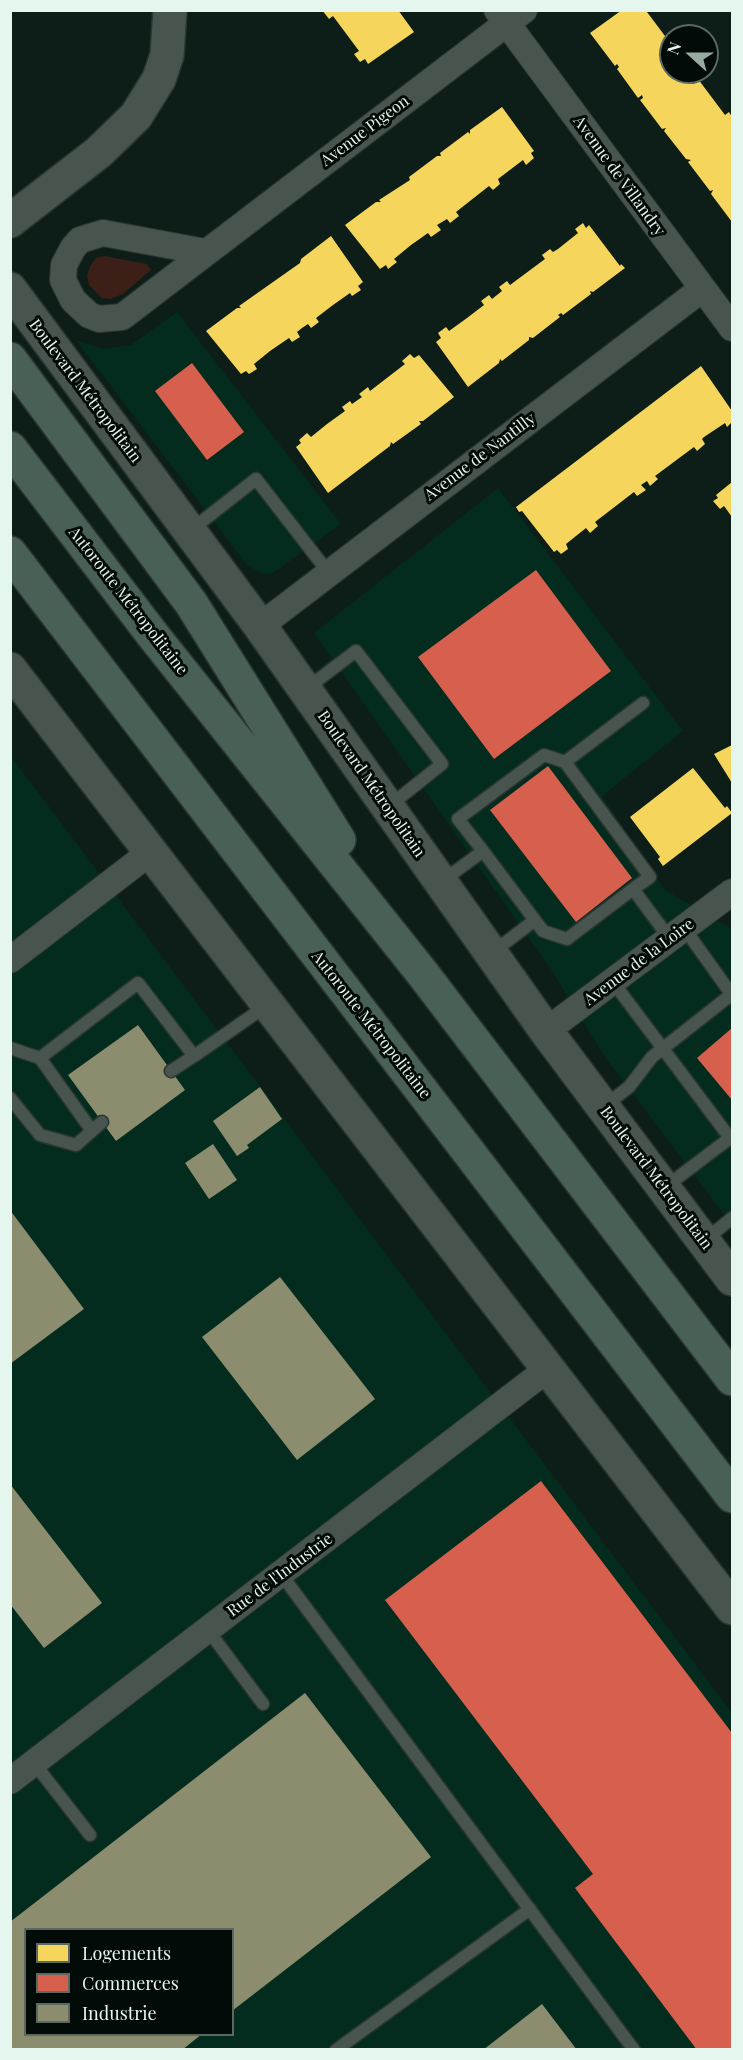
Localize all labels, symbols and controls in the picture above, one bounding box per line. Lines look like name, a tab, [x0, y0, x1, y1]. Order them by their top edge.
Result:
north arrow	[659, 24, 719, 84]
text: N	[662, 39, 685, 57]
street label: Avenue Pigeon	[317, 92, 413, 170]
street label: Avenue de Villandry	[569, 112, 669, 240]
street label: Boulevard Métropolitain	[25, 316, 145, 466]
street label: Avenue de Nantilly	[421, 409, 539, 505]
street label: Autoroute Métropolitaine	[64, 523, 192, 679]
street label: Boulevard Métropolitain	[313, 707, 429, 861]
street label: Avenue de la Loire	[580, 914, 698, 1010]
street label: Autoroute Métropolitaine	[307, 947, 435, 1103]
street label: Boulevard Métropolitain	[596, 1103, 716, 1253]
street label: Rue de l'Industrie	[224, 1529, 336, 1621]
legend	[24, 1928, 234, 2036]
text: Logements	[82, 1941, 171, 1965]
text: Commerces	[82, 1971, 179, 1995]
text: Industrie	[82, 2001, 157, 2025]

